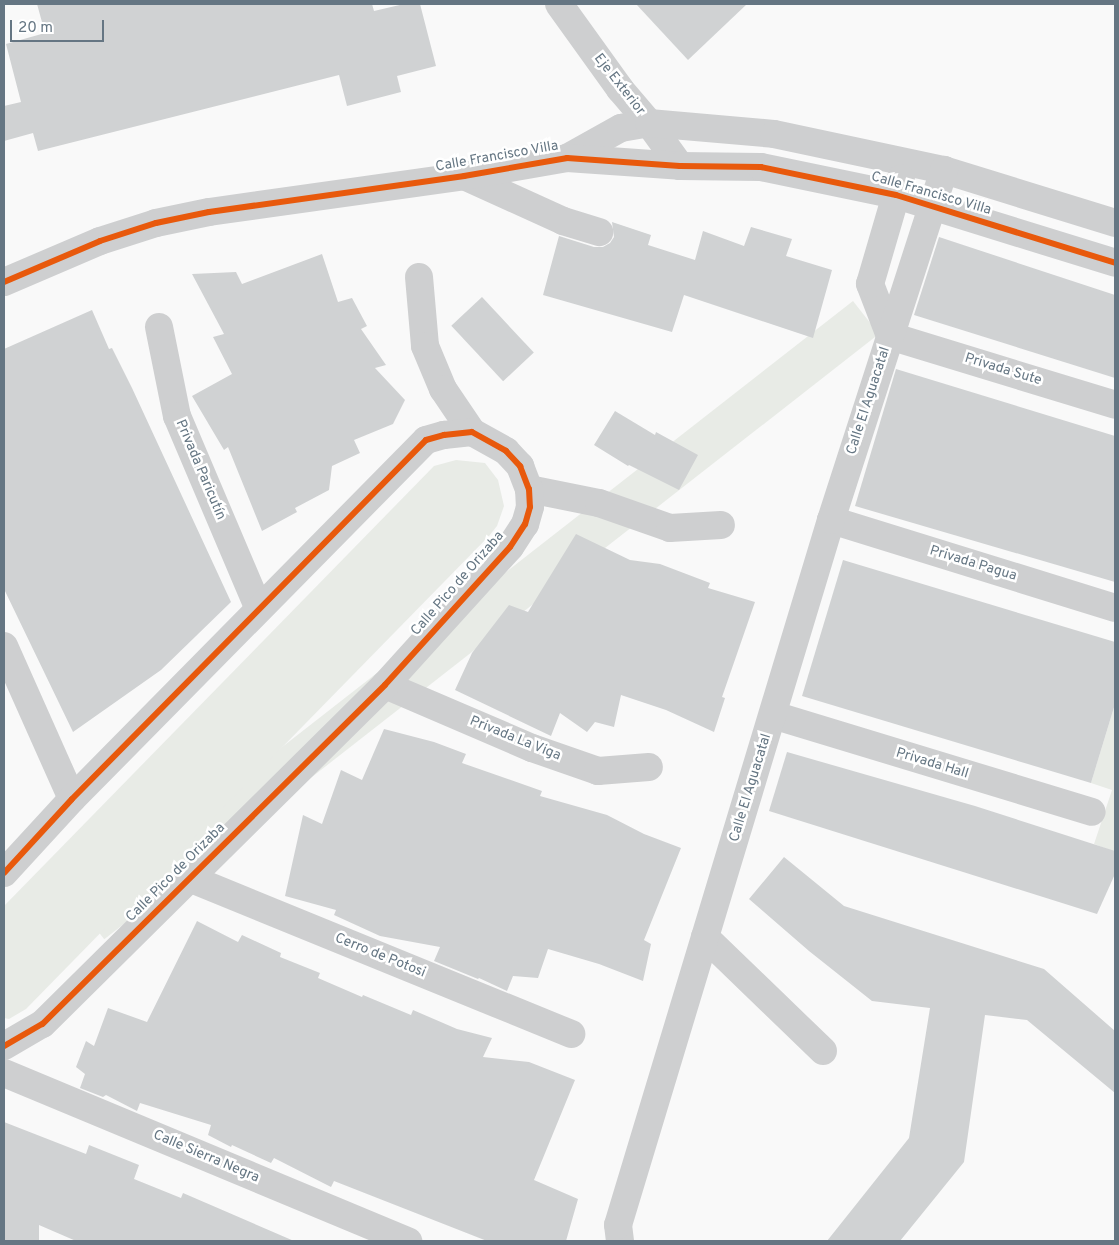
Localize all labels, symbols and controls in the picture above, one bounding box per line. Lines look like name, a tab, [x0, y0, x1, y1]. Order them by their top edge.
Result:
scale bar	[12, 10, 106, 42]
text: 20 m	[18, 19, 53, 38]
street label: Eje Exterior	[590, 51, 648, 119]
street label: Calle Francisco Villa	[434, 138, 560, 176]
street label: Calle Francisco Villa	[869, 169, 993, 219]
street label: Calle El Aguacatal	[844, 345, 894, 457]
street label: Privada Sute	[962, 350, 1044, 390]
street label: Privada Paricutín	[171, 417, 229, 523]
street label: Calle Pico de Orizaba	[408, 528, 508, 640]
street label: Privada Pagua	[927, 543, 1019, 585]
street label: Privada La Viga	[467, 713, 563, 765]
street label: Calle El Aguacatal	[726, 732, 776, 844]
street label: Privada Hall	[894, 745, 970, 783]
street label: Calle Pico de Orizaba	[123, 820, 229, 926]
street label: Cerro de Potosi	[332, 930, 428, 982]
street label: Calle Sierra Negra	[150, 1127, 262, 1187]

